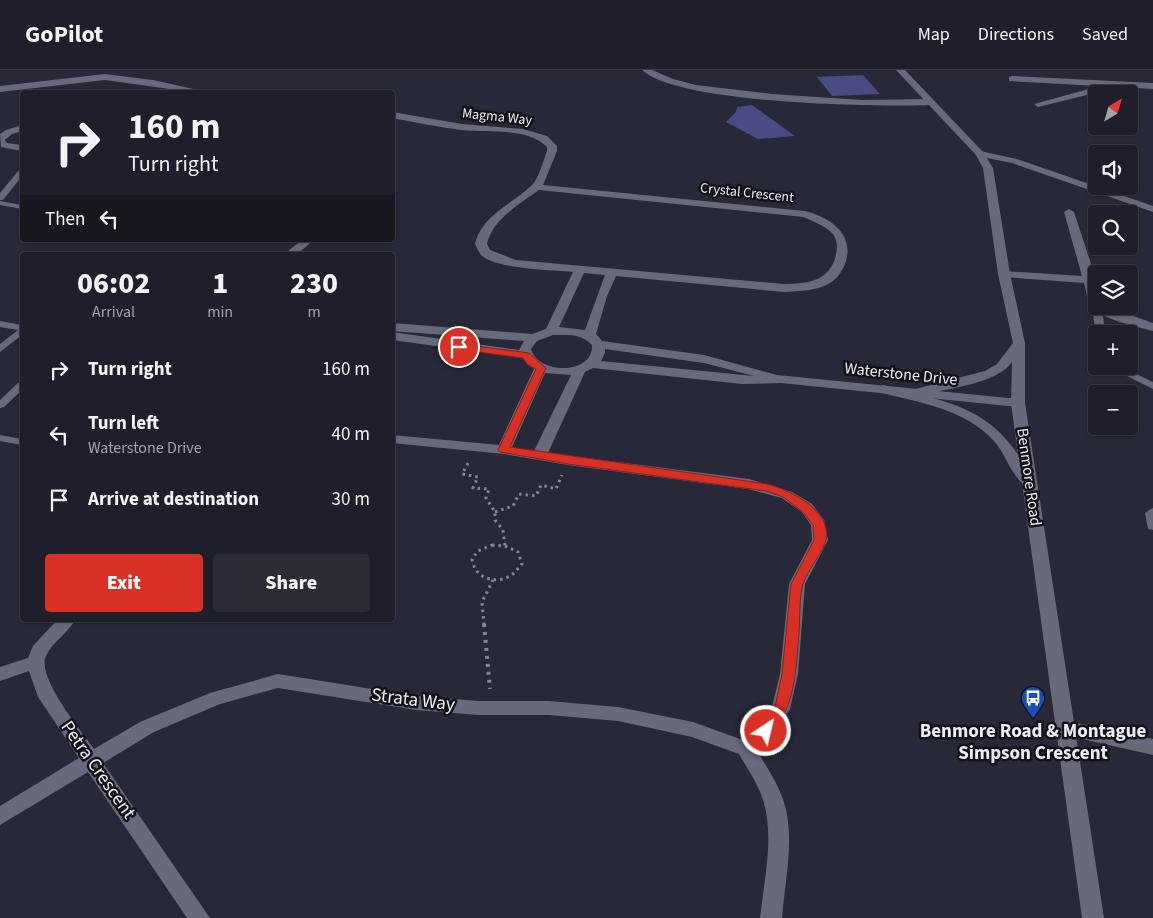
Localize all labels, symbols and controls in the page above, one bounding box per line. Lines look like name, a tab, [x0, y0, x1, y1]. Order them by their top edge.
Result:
text: GoPilot	[25, 17, 103, 52]
text: Map	[918, 22, 950, 47]
text: Directions	[978, 22, 1054, 47]
text: Saved	[1082, 22, 1128, 47]
north arrow	[1088, 85, 1138, 135]
map controls	[1088, 85, 1138, 435]
text: 160 m	[128, 102, 220, 152]
street label: Magma Way	[461, 103, 533, 131]
icon: right	[45, 110, 110, 175]
button: sound	[1088, 145, 1138, 195]
text: Turn right	[128, 148, 218, 180]
street label: Crystal Crescent	[699, 178, 795, 208]
icon: left	[95, 205, 123, 233]
button: search	[1088, 205, 1138, 255]
text: Then	[45, 206, 85, 233]
text: 06:02	[77, 262, 150, 305]
text: 1	[212, 262, 228, 305]
text: 230	[290, 262, 338, 305]
button: layers	[1088, 265, 1138, 315]
text: Arrival	[92, 301, 135, 323]
text: min	[207, 301, 233, 323]
text: m	[307, 301, 321, 323]
button: +	[1088, 325, 1138, 375]
pin	[438, 326, 480, 368]
icon: arrive	[445, 333, 473, 361]
icon: right	[45, 356, 73, 384]
text: Turn right	[88, 356, 172, 383]
text: 160 m	[322, 356, 370, 383]
street label: Waterstone Drive	[843, 357, 959, 391]
button: −	[1088, 385, 1138, 435]
text: Turn left	[88, 410, 159, 437]
icon: left	[45, 421, 73, 449]
text: 40 m	[332, 421, 370, 448]
street label: Benmore Road	[1011, 426, 1047, 528]
text: Waterstone Drive	[88, 437, 202, 459]
icon: arrive	[45, 486, 73, 514]
text: Arrive at destination	[88, 486, 259, 513]
text: 30 m	[332, 486, 370, 513]
button: Exit	[45, 554, 203, 612]
button: Share	[213, 554, 370, 612]
street label: Strata Way	[370, 681, 456, 719]
bus stop icon: Benmore Road & Montague Simpson Crescent	[1020, 685, 1046, 719]
position arrow	[739, 704, 791, 756]
street label: Petra Crescent	[54, 715, 142, 825]
place label: Benmore Road & Montague Simpson Crescent	[920, 718, 1146, 767]

